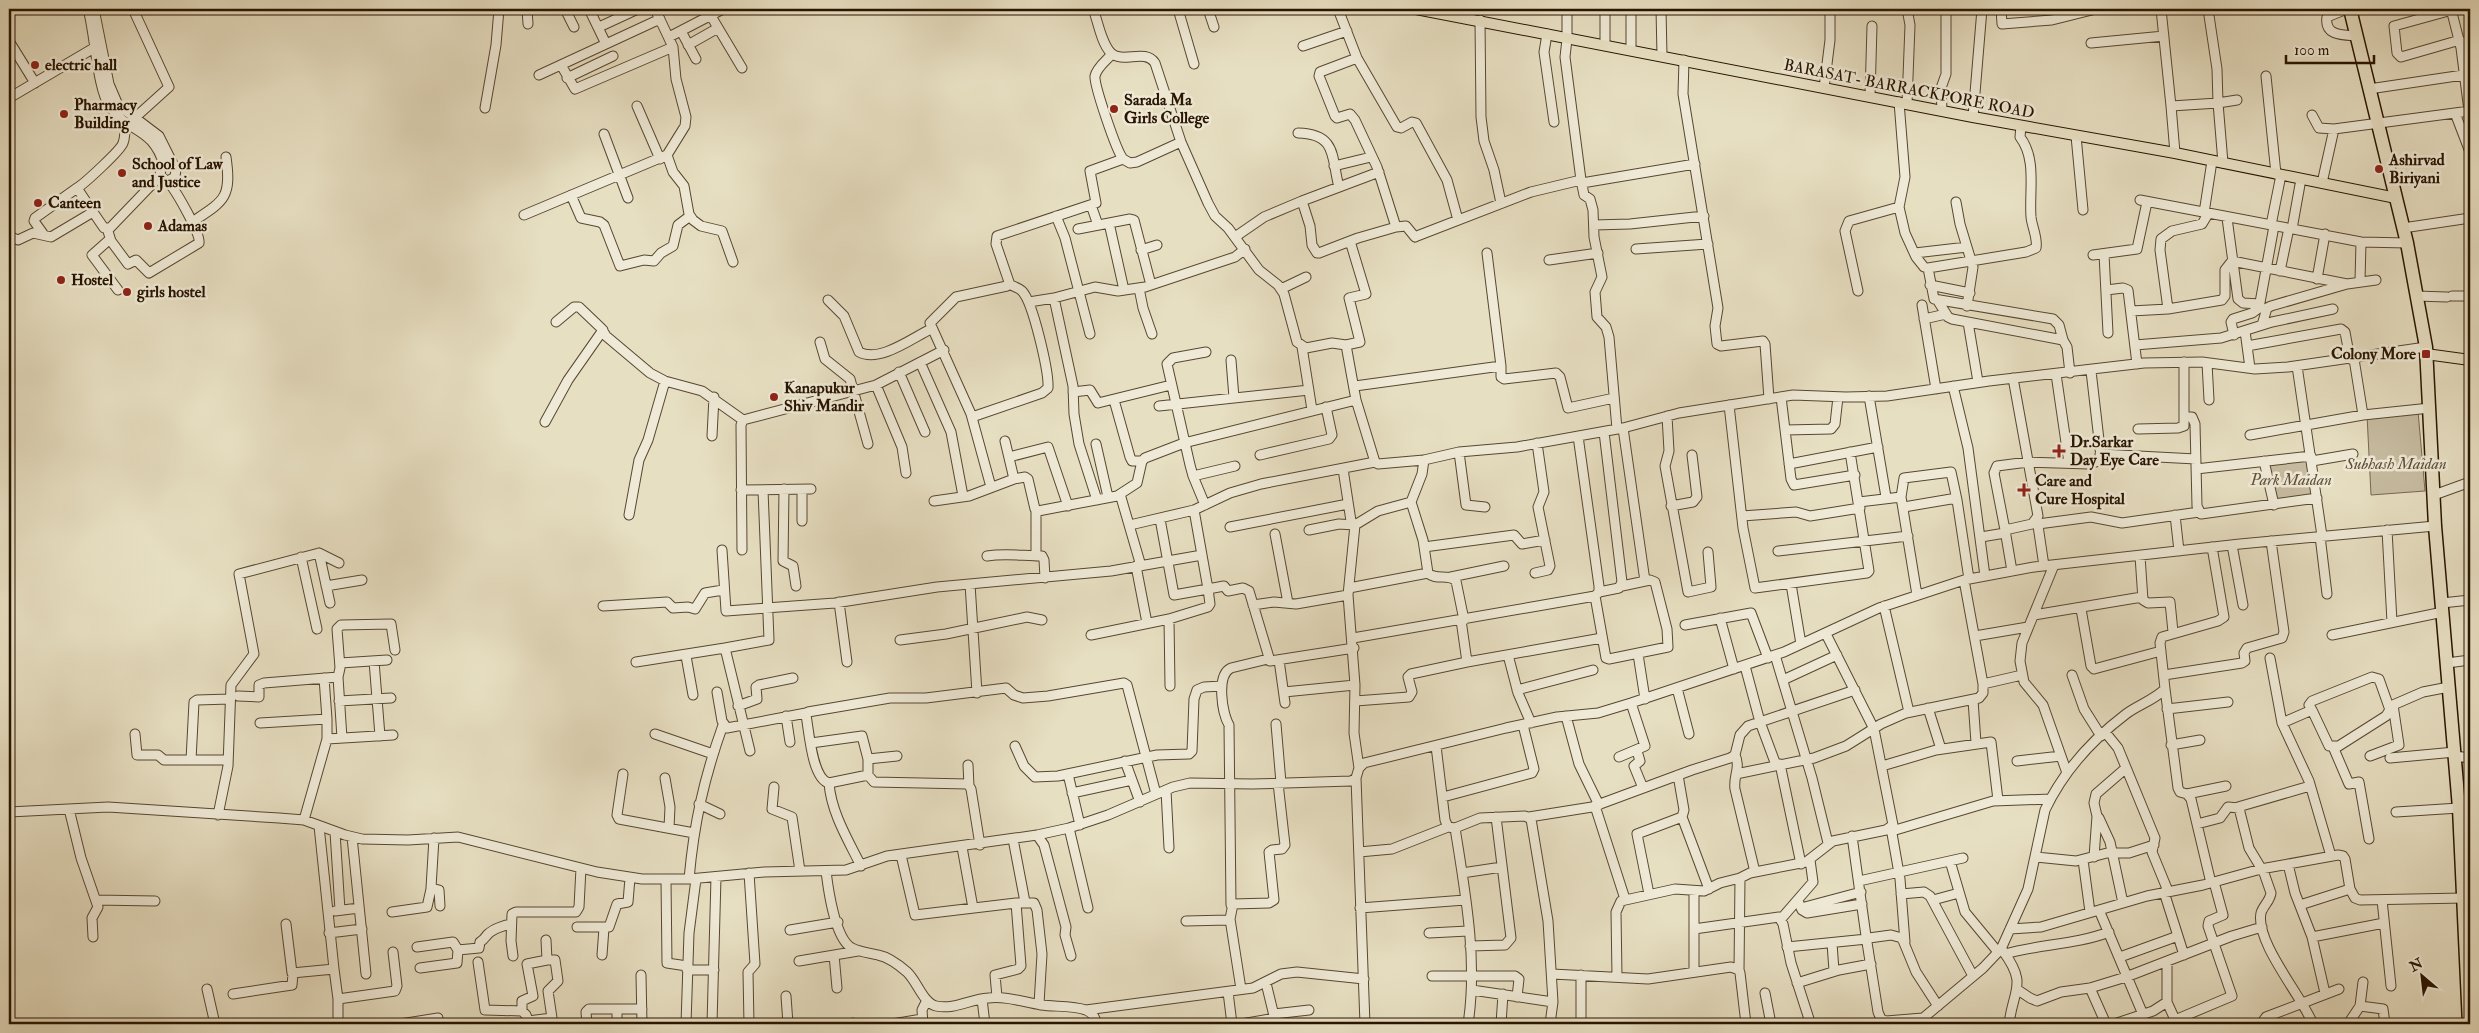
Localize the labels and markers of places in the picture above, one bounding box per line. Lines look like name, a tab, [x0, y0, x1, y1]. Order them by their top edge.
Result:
place label: electric hall	[45, 55, 118, 75]
marker: electric hall	[29, 59, 41, 71]
place label: Sarada Ma Girls College	[1124, 90, 1210, 129]
place label: Pharmacy Building	[74, 95, 138, 134]
marker: Sarada Ma Girls College	[1108, 103, 1120, 115]
marker: Pharmacy Building	[58, 108, 70, 120]
place label: Ashirvad Biriyani	[2388, 150, 2445, 189]
place label: School of Law and Justice	[132, 154, 224, 193]
marker: Ashirvad Biriyani	[2373, 163, 2385, 175]
marker: School of Law and Justice	[116, 167, 128, 179]
place label: Canteen	[48, 193, 102, 213]
marker: Canteen	[32, 197, 44, 209]
place label: Adamas	[157, 216, 208, 236]
marker: Adamas	[142, 220, 154, 232]
place label: Hostel	[71, 270, 114, 290]
marker: Hostel	[55, 274, 67, 286]
place label: girls hostel	[136, 282, 206, 303]
marker: girls hostel	[121, 286, 133, 298]
place label: Colony More	[2331, 344, 2416, 365]
marker: Colony More	[2420, 348, 2432, 360]
place label: Kanapukur Shiv Mandir	[784, 378, 865, 416]
marker: Kanapukur Shiv Mandir	[768, 391, 780, 403]
place label: Dr.Sarkar Day Eye Care	[2070, 432, 2159, 471]
marker: Dr.Sarkar Day Eye Care	[2052, 444, 2066, 458]
place label: Care and Cure Hospital	[2035, 471, 2126, 510]
marker: Care and Cure Hospital	[2017, 483, 2031, 497]

